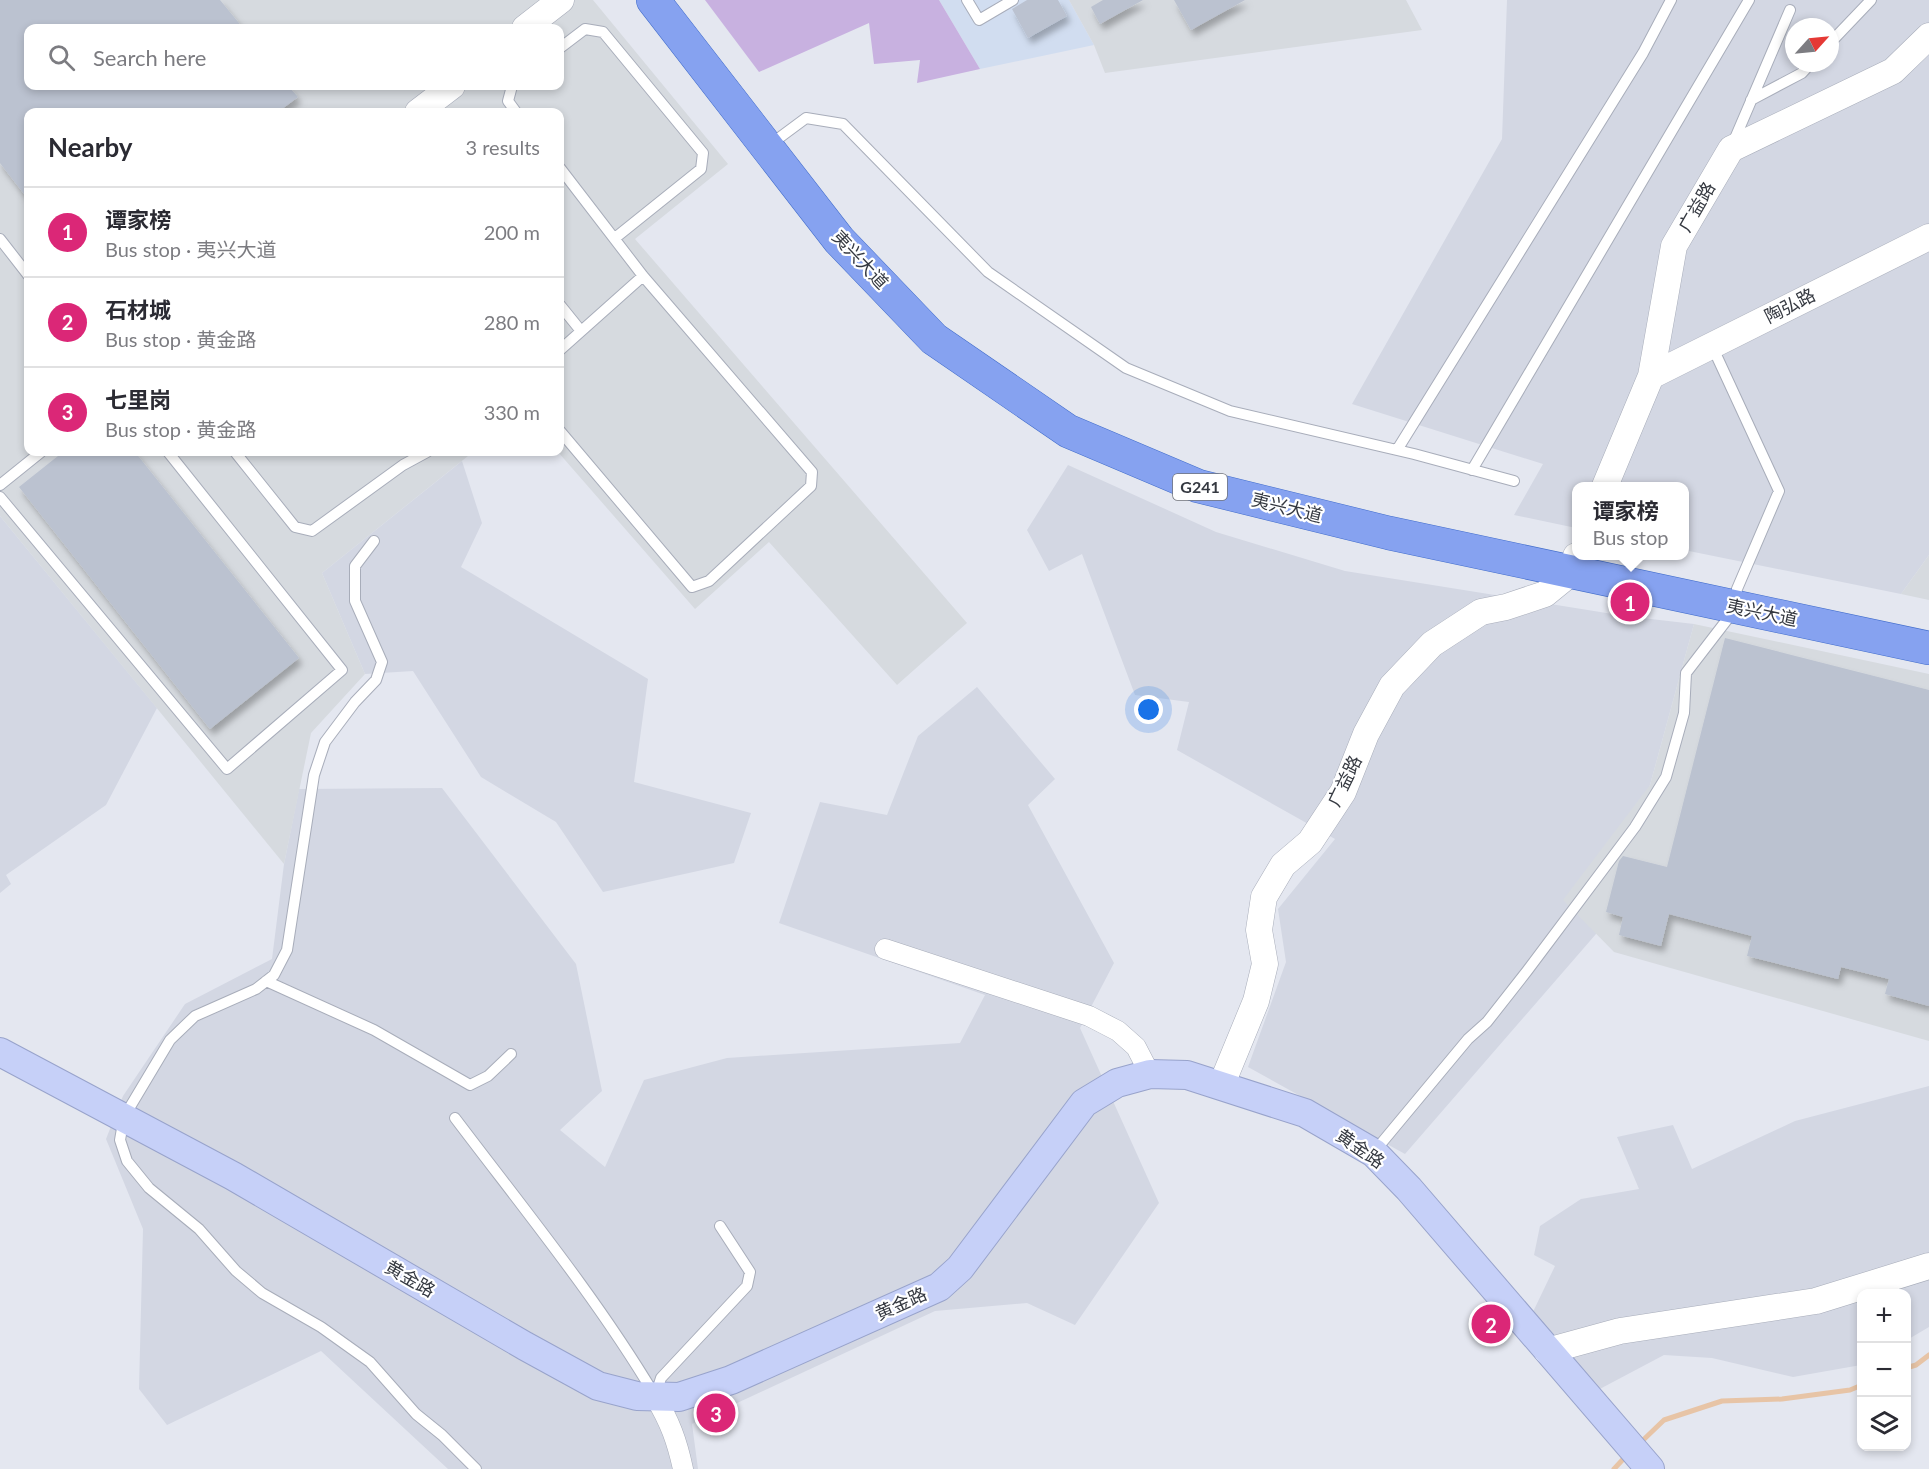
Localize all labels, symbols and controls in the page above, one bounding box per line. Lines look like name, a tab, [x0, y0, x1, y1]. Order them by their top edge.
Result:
north arrow	[1785, 18, 1839, 72]
search box	[24, 24, 564, 90]
icon: search	[45, 41, 78, 74]
text: Search here	[93, 44, 206, 71]
text: Nearby	[48, 131, 133, 163]
text: 3 results	[465, 135, 540, 159]
street label: 广益路	[1673, 178, 1719, 235]
text: 谭家榜	[105, 206, 171, 233]
text: 1	[62, 220, 73, 244]
text: 200 m	[484, 220, 540, 244]
street label: 夷兴大道	[828, 225, 893, 293]
text: Bus stop · 夷兴大道	[105, 237, 276, 261]
street label: 陶弘路	[1760, 283, 1819, 327]
text: 石材城	[105, 296, 171, 323]
text: 2	[62, 310, 73, 334]
text: 280 m	[484, 310, 540, 334]
text: Bus stop · 黄金路	[105, 327, 256, 351]
text: 七里岗	[105, 386, 171, 413]
text: 3	[62, 400, 73, 424]
text: 330 m	[484, 400, 540, 424]
text: Bus stop · 黄金路	[105, 417, 256, 441]
road number: G241	[1173, 474, 1227, 500]
popup	[1572, 482, 1689, 560]
street label: 夷兴大道	[1250, 488, 1325, 526]
text: 谭家榜	[1593, 497, 1659, 524]
text: Bus stop	[1593, 525, 1668, 549]
pin: 1	[1610, 580, 1650, 624]
street label: 夷兴大道	[1725, 594, 1800, 630]
your location	[1134, 695, 1163, 724]
street label: 广益路	[1322, 751, 1366, 810]
street label: 黄金路	[1332, 1124, 1389, 1173]
street label: 黄金路	[382, 1255, 439, 1301]
street label: 黄金路	[871, 1282, 930, 1324]
map controls	[1857, 1289, 1911, 1451]
button: +	[1857, 1289, 1911, 1343]
pin: 2	[1472, 1302, 1510, 1346]
button: −	[1857, 1343, 1911, 1397]
pin: 3	[696, 1390, 736, 1436]
button: layers	[1857, 1397, 1911, 1451]

